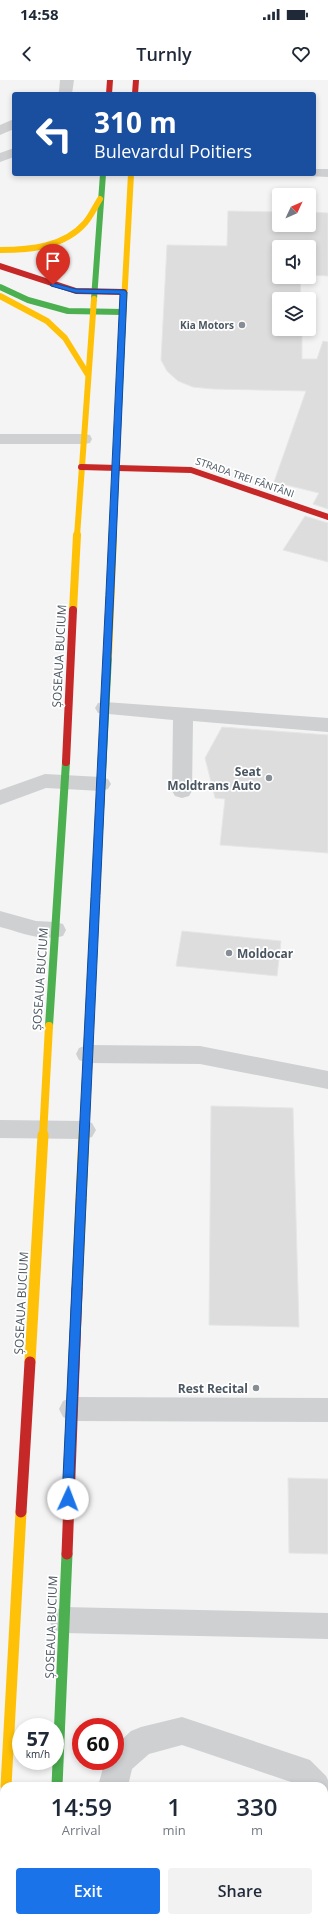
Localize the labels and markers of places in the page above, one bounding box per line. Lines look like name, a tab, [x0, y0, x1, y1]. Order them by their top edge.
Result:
pin	[36, 244, 70, 285]
place label: Kia Motors	[180, 318, 234, 332]
marker: Kia Motors	[237, 320, 247, 330]
place label: Seat Moldtrans Auto	[167, 763, 261, 794]
marker: Seat Moldtrans Auto	[264, 773, 274, 783]
place label: Moldocar	[237, 945, 294, 962]
marker: Moldocar	[224, 948, 234, 958]
place label: Rest Recital	[178, 1380, 248, 1397]
marker: Rest Recital	[251, 1383, 261, 1393]

